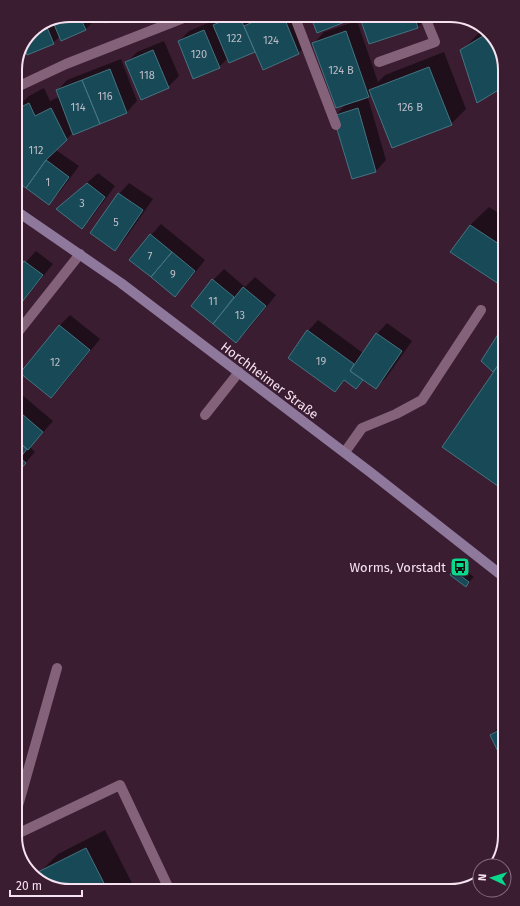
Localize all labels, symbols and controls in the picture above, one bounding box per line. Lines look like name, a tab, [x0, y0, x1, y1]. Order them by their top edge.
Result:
house number: 122	[226, 32, 242, 45]
house number: 124	[263, 34, 279, 47]
house number: 120	[191, 48, 207, 61]
house number: 124 B	[328, 64, 354, 77]
house number: 118	[139, 69, 155, 82]
house number: 116	[97, 90, 113, 103]
house number: 114	[70, 101, 86, 114]
house number: 126 B	[397, 101, 423, 114]
house number: 112	[29, 144, 43, 157]
house number: 1	[46, 176, 50, 189]
house number: 3	[79, 197, 85, 210]
house number: 5	[113, 216, 119, 229]
house number: 7	[148, 250, 153, 263]
house number: 9	[170, 268, 176, 281]
house number: 11	[208, 295, 218, 308]
house number: 13	[235, 309, 245, 322]
street label: Horchheimer Straße	[218, 339, 321, 422]
house number: 19	[316, 355, 326, 368]
house number: 12	[50, 356, 60, 369]
bus stop icon: Worms, Vorstadt	[449, 556, 471, 578]
place label: Worms, Vorstadt	[349, 560, 446, 575]
north arrow	[472, 858, 512, 898]
scale bar	[10, 872, 82, 898]
text: N	[476, 873, 489, 881]
text: 20 m	[16, 879, 42, 893]

